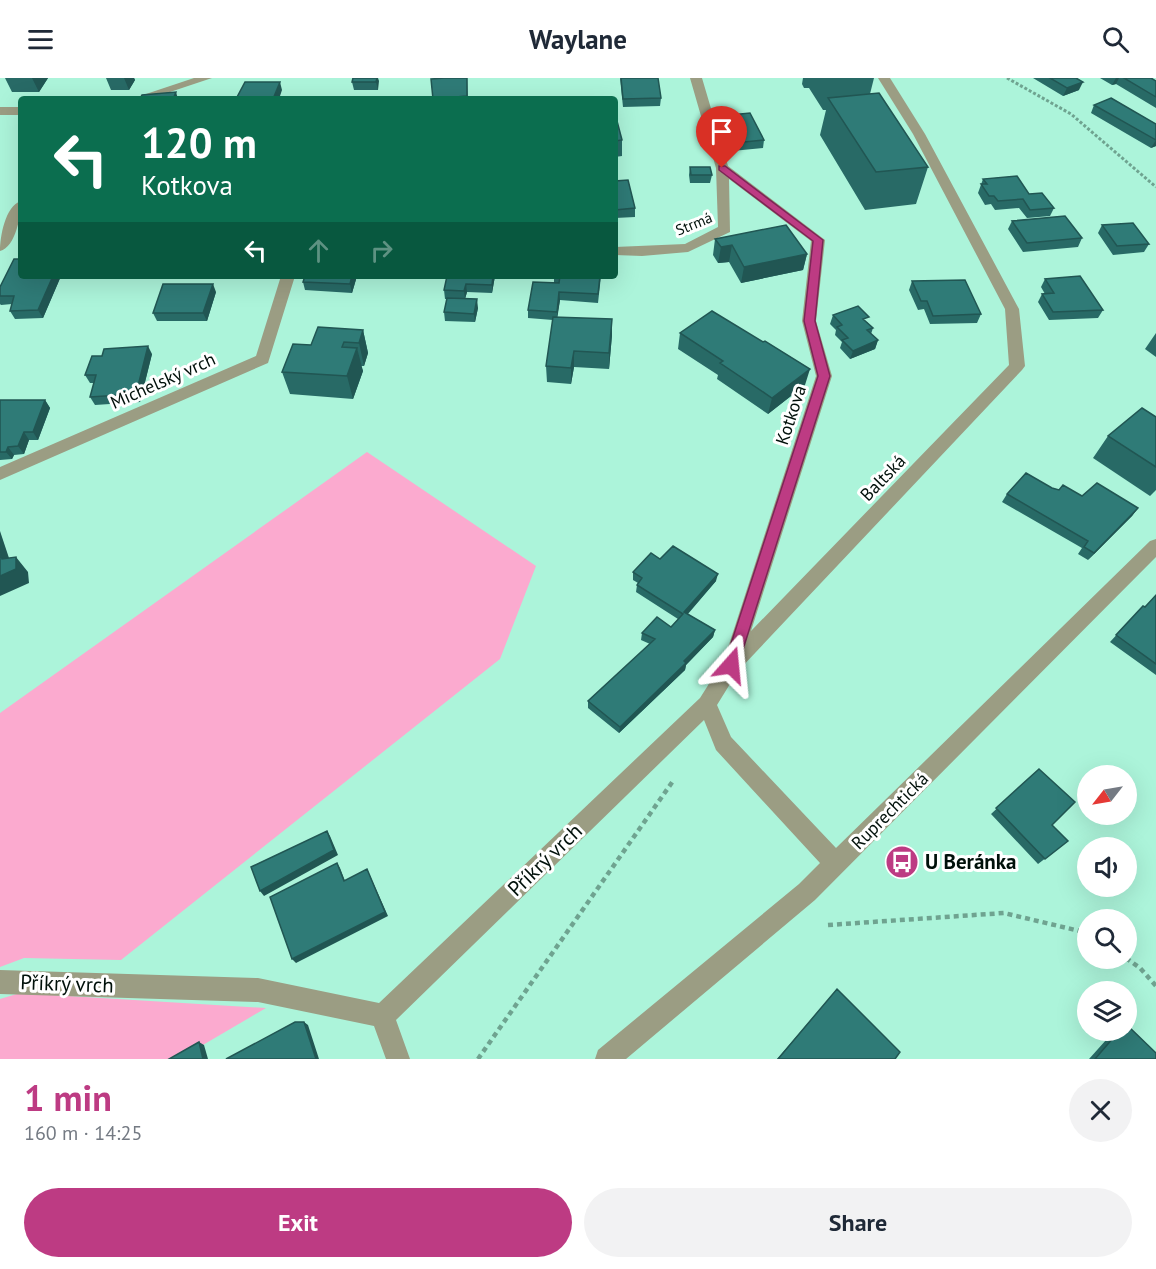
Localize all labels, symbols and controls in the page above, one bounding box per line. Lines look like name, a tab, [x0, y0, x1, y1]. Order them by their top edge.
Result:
text: Waylane	[529, 22, 627, 56]
icon: menu	[24, 23, 57, 56]
icon: search	[1099, 23, 1132, 56]
pin	[696, 106, 747, 168]
text: 120 m	[141, 115, 257, 170]
icon: arrive	[705, 115, 738, 148]
icon: left	[42, 120, 120, 198]
text: Kotkova	[141, 168, 233, 202]
street label: Strmá	[673, 208, 715, 239]
icon: left	[239, 234, 272, 267]
icon: ahead	[302, 234, 335, 267]
icon: right	[365, 234, 398, 267]
street label: Michelský vrch	[107, 347, 219, 414]
street label: Kotkova	[770, 382, 811, 448]
street label: Baltská	[855, 450, 910, 506]
position arrow	[699, 633, 763, 697]
north arrow	[1077, 765, 1137, 825]
map controls	[1077, 765, 1137, 1041]
street label: Ruprechtická	[846, 767, 933, 854]
street label: Příkrý vrch	[502, 817, 588, 902]
button: sound	[1077, 837, 1137, 897]
bus stop icon: U Beránka	[884, 844, 920, 880]
place label: U Beránka	[925, 848, 1017, 875]
button: search	[1077, 909, 1137, 969]
street label: Příkrý vrch	[20, 968, 114, 999]
button: layers	[1077, 981, 1137, 1041]
text: 1 min	[24, 1074, 112, 1121]
button: close	[1069, 1079, 1132, 1142]
text: 160 m · 14:25	[24, 1120, 142, 1146]
button: Exit	[24, 1188, 572, 1257]
button: Share	[584, 1188, 1132, 1257]

